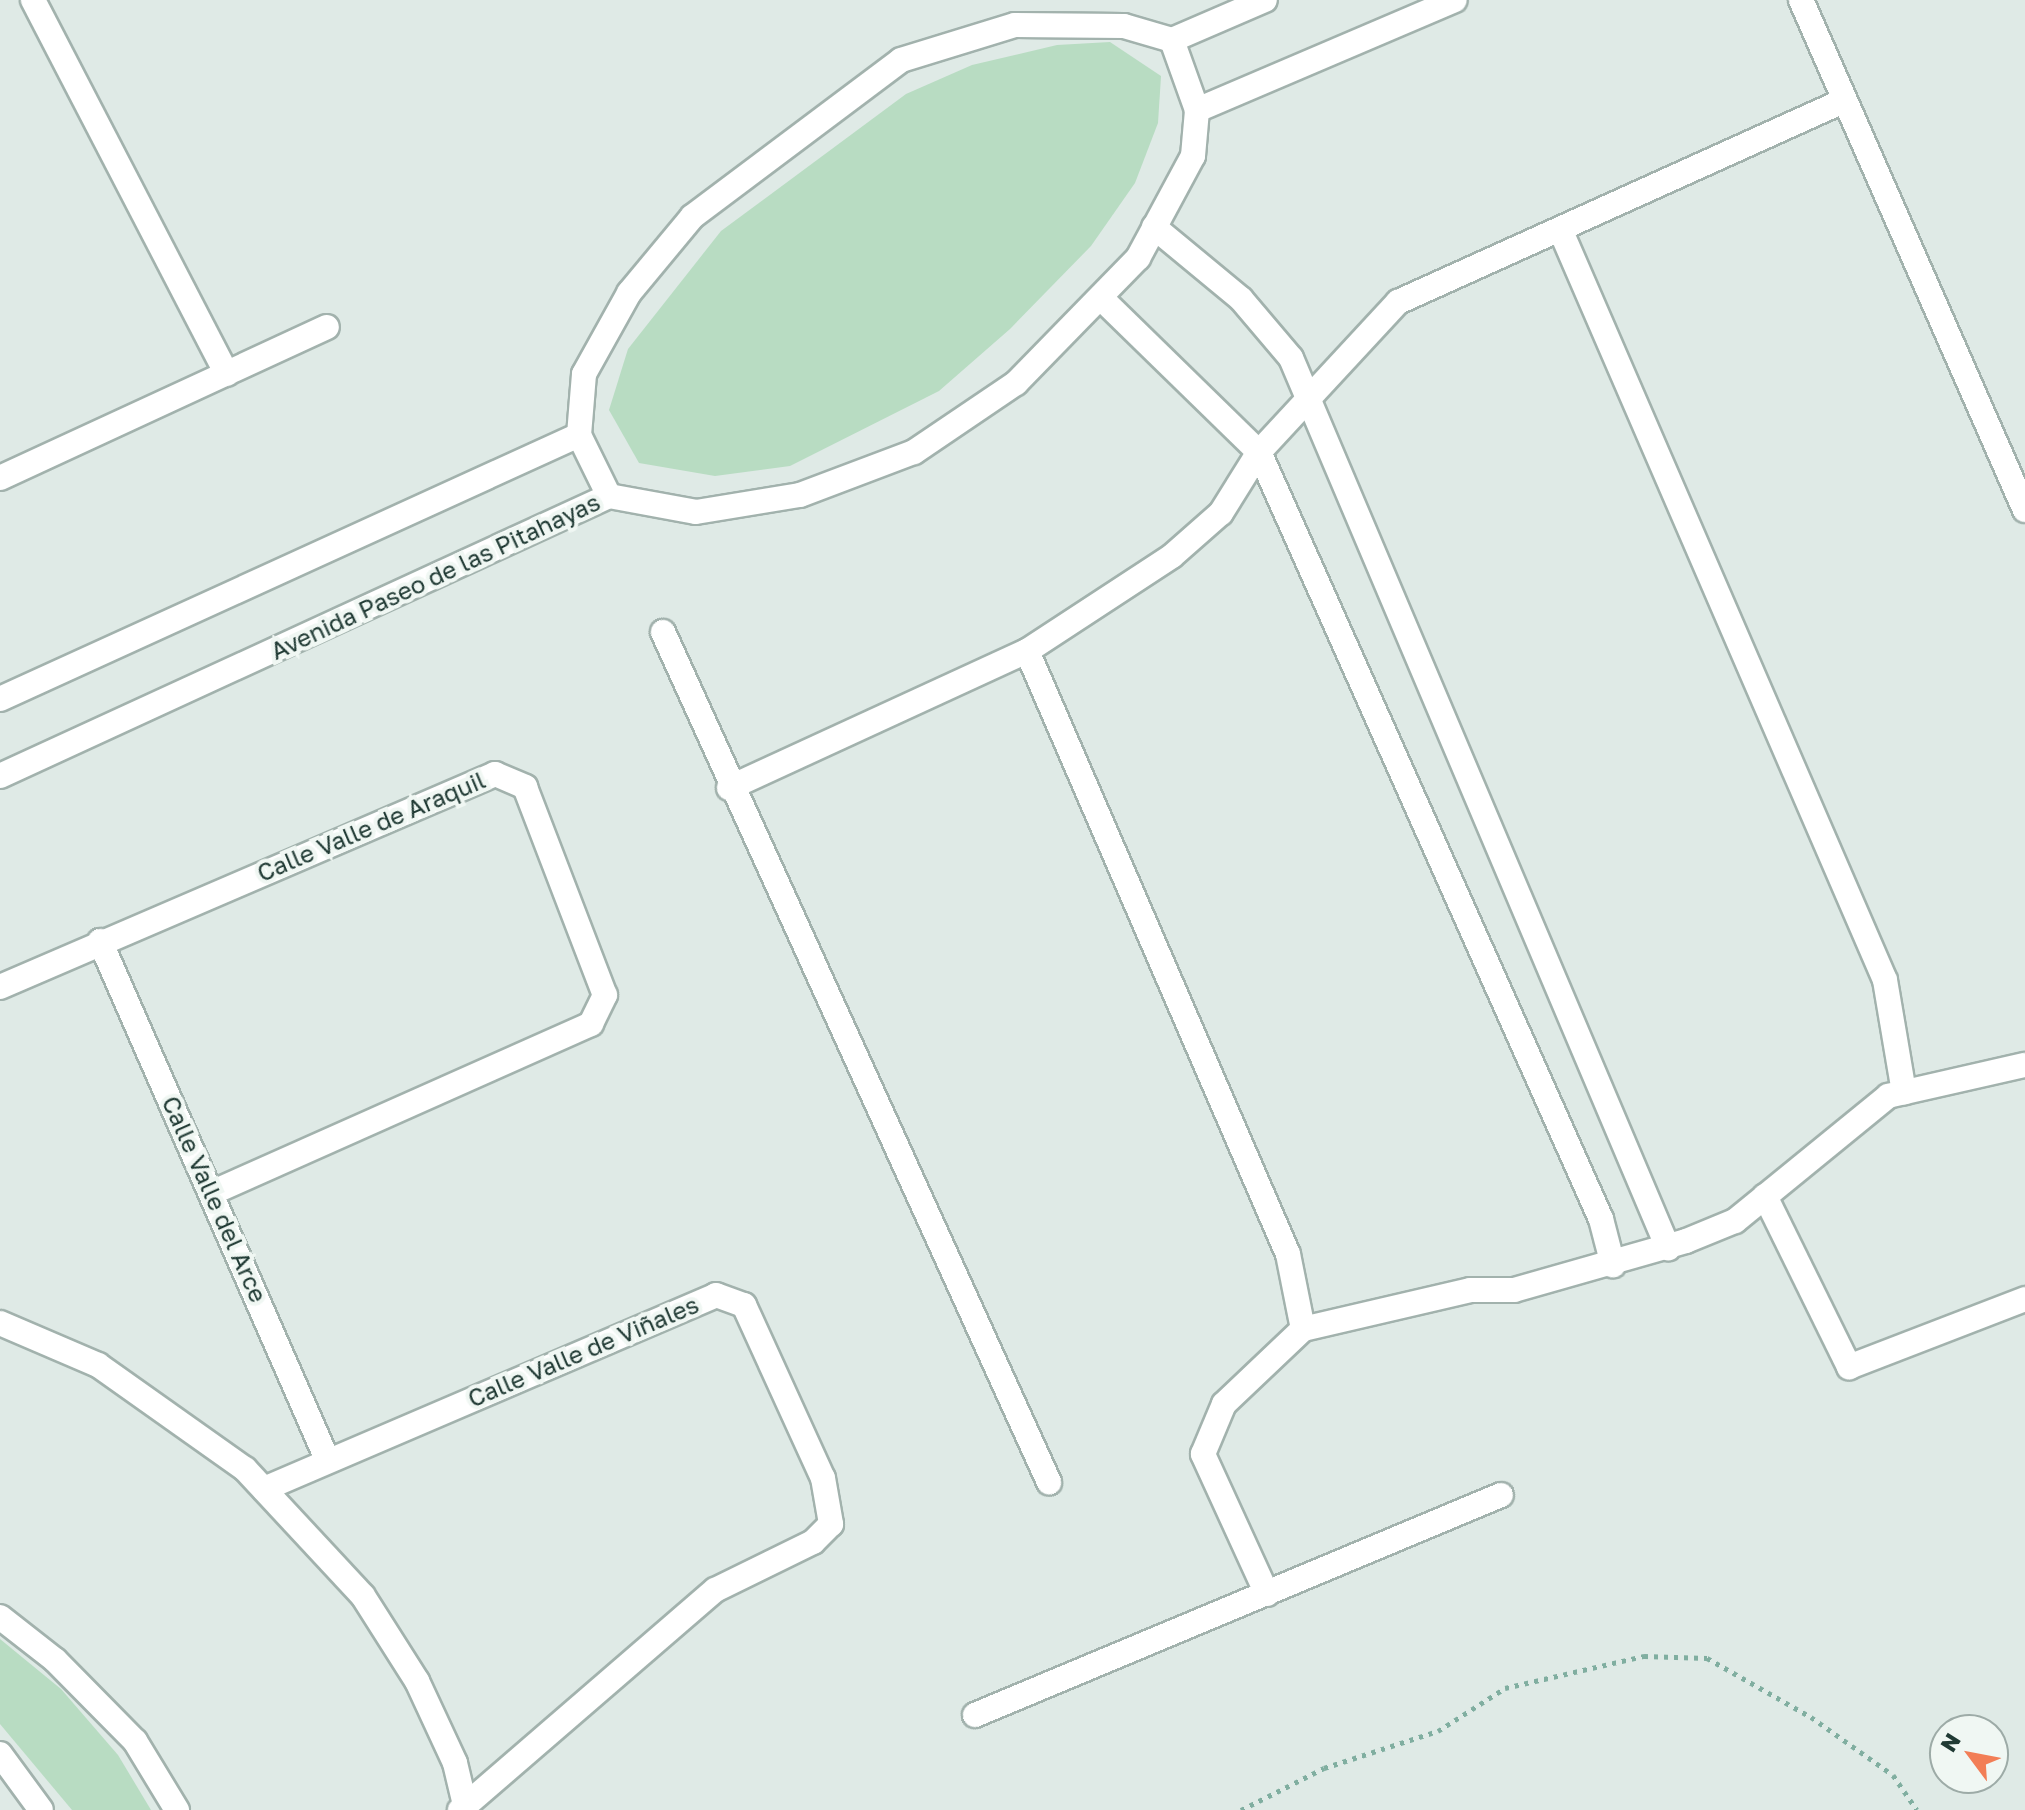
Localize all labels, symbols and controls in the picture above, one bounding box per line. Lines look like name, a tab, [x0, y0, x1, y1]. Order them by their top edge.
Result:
street label: Avenida Paseo de las Pitahayas	[266, 487, 604, 665]
street label: Calle Valle de Araquil	[253, 765, 489, 887]
street label: Calle Valle del Arce	[157, 1091, 273, 1307]
street label: Calle Valle de Viñales	[463, 1289, 703, 1413]
north arrow	[1929, 1714, 2009, 1794]
text: N	[1934, 1728, 1966, 1756]

